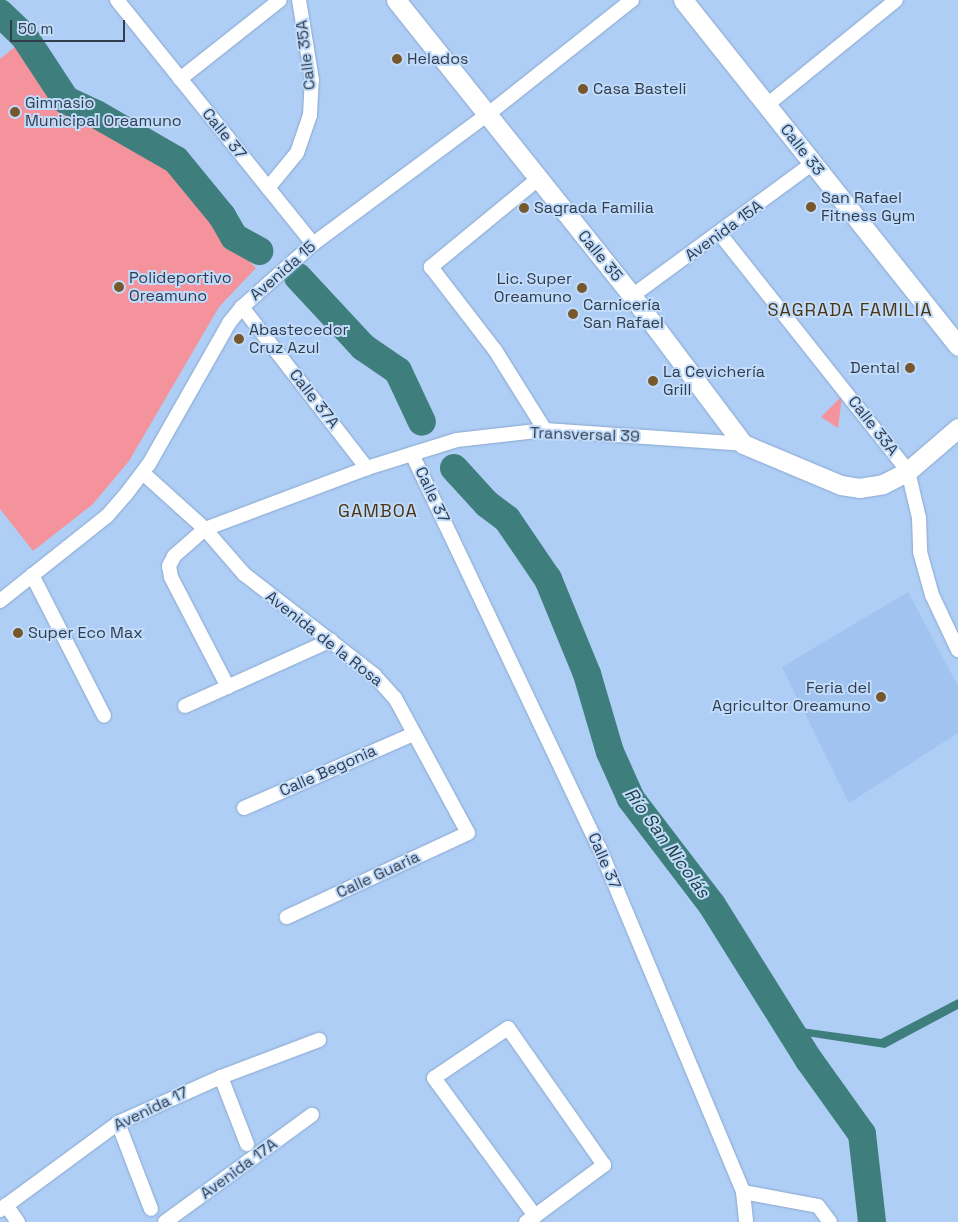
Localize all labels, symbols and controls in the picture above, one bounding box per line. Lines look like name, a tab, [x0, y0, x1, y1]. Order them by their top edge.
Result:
scale bar	[12, 10, 128, 42]
text: 50 m	[18, 19, 53, 38]
street label: Calle 35A	[292, 19, 320, 91]
place label: Helados	[407, 49, 468, 69]
marker: Helados	[391, 53, 403, 65]
place label: Casa Basteli	[593, 79, 686, 99]
marker: Casa Basteli	[577, 83, 589, 95]
place label: Gimnasio Municipal Oreamuno	[25, 93, 182, 131]
street label: Calle 37	[198, 105, 250, 163]
marker: Gimnasio Municipal Oreamuno	[9, 106, 21, 118]
street label: Calle 33	[776, 120, 828, 180]
place label: San Rafael Fitness Gym	[821, 188, 915, 226]
street label: Avenida 15A	[681, 196, 767, 266]
place label: Sagrada Familia	[534, 198, 654, 218]
marker: San Rafael Fitness Gym	[805, 201, 817, 213]
marker: Sagrada Familia	[518, 202, 530, 214]
street label: Calle 35	[574, 227, 626, 285]
street label: Avenida 15	[246, 237, 320, 305]
place label: Polideportivo Oreamuno	[129, 268, 232, 306]
place label: Lic. Super Oreamuno	[494, 269, 572, 307]
marker: Polideportivo Oreamuno	[113, 281, 125, 293]
marker: Lic. Super Oreamuno	[576, 282, 588, 294]
place label: Carnicería San Rafael	[583, 295, 664, 333]
district label: SAGRADA FAMILIA	[766, 299, 934, 321]
marker: Carnicería San Rafael	[567, 308, 579, 320]
place label: Abastecedor Cruz Azul	[249, 320, 349, 358]
marker: Abastecedor Cruz Azul	[233, 333, 245, 345]
place label: Dental	[850, 358, 900, 378]
place label: La Cevichería Grill	[663, 362, 765, 400]
marker: Dental	[904, 362, 916, 374]
street label: Calle 37A	[285, 366, 343, 432]
marker: La Cevichería Grill	[647, 375, 659, 387]
street label: Calle 33A	[844, 392, 902, 460]
street label: Transversal 39	[530, 423, 640, 447]
street label: Calle 37	[411, 464, 453, 526]
district label: GAMBOA	[337, 500, 419, 522]
street label: Avenida de la Rosa	[262, 587, 386, 691]
place label: Super Eco Max	[28, 623, 143, 643]
marker: Super Eco Max	[12, 627, 24, 639]
place label: Feria del Agricultor Oreamuno	[712, 678, 871, 716]
marker: Feria del Agricultor Oreamuno	[875, 691, 887, 703]
street label: Calle Begonia	[277, 741, 379, 801]
water label: Río San Nicolás	[620, 784, 714, 902]
street label: Calle 37	[584, 830, 624, 892]
street label: Calle Guaria	[333, 847, 423, 903]
street label: Avenida 17	[111, 1083, 191, 1135]
street label: Avenida 17A	[197, 1135, 281, 1203]

